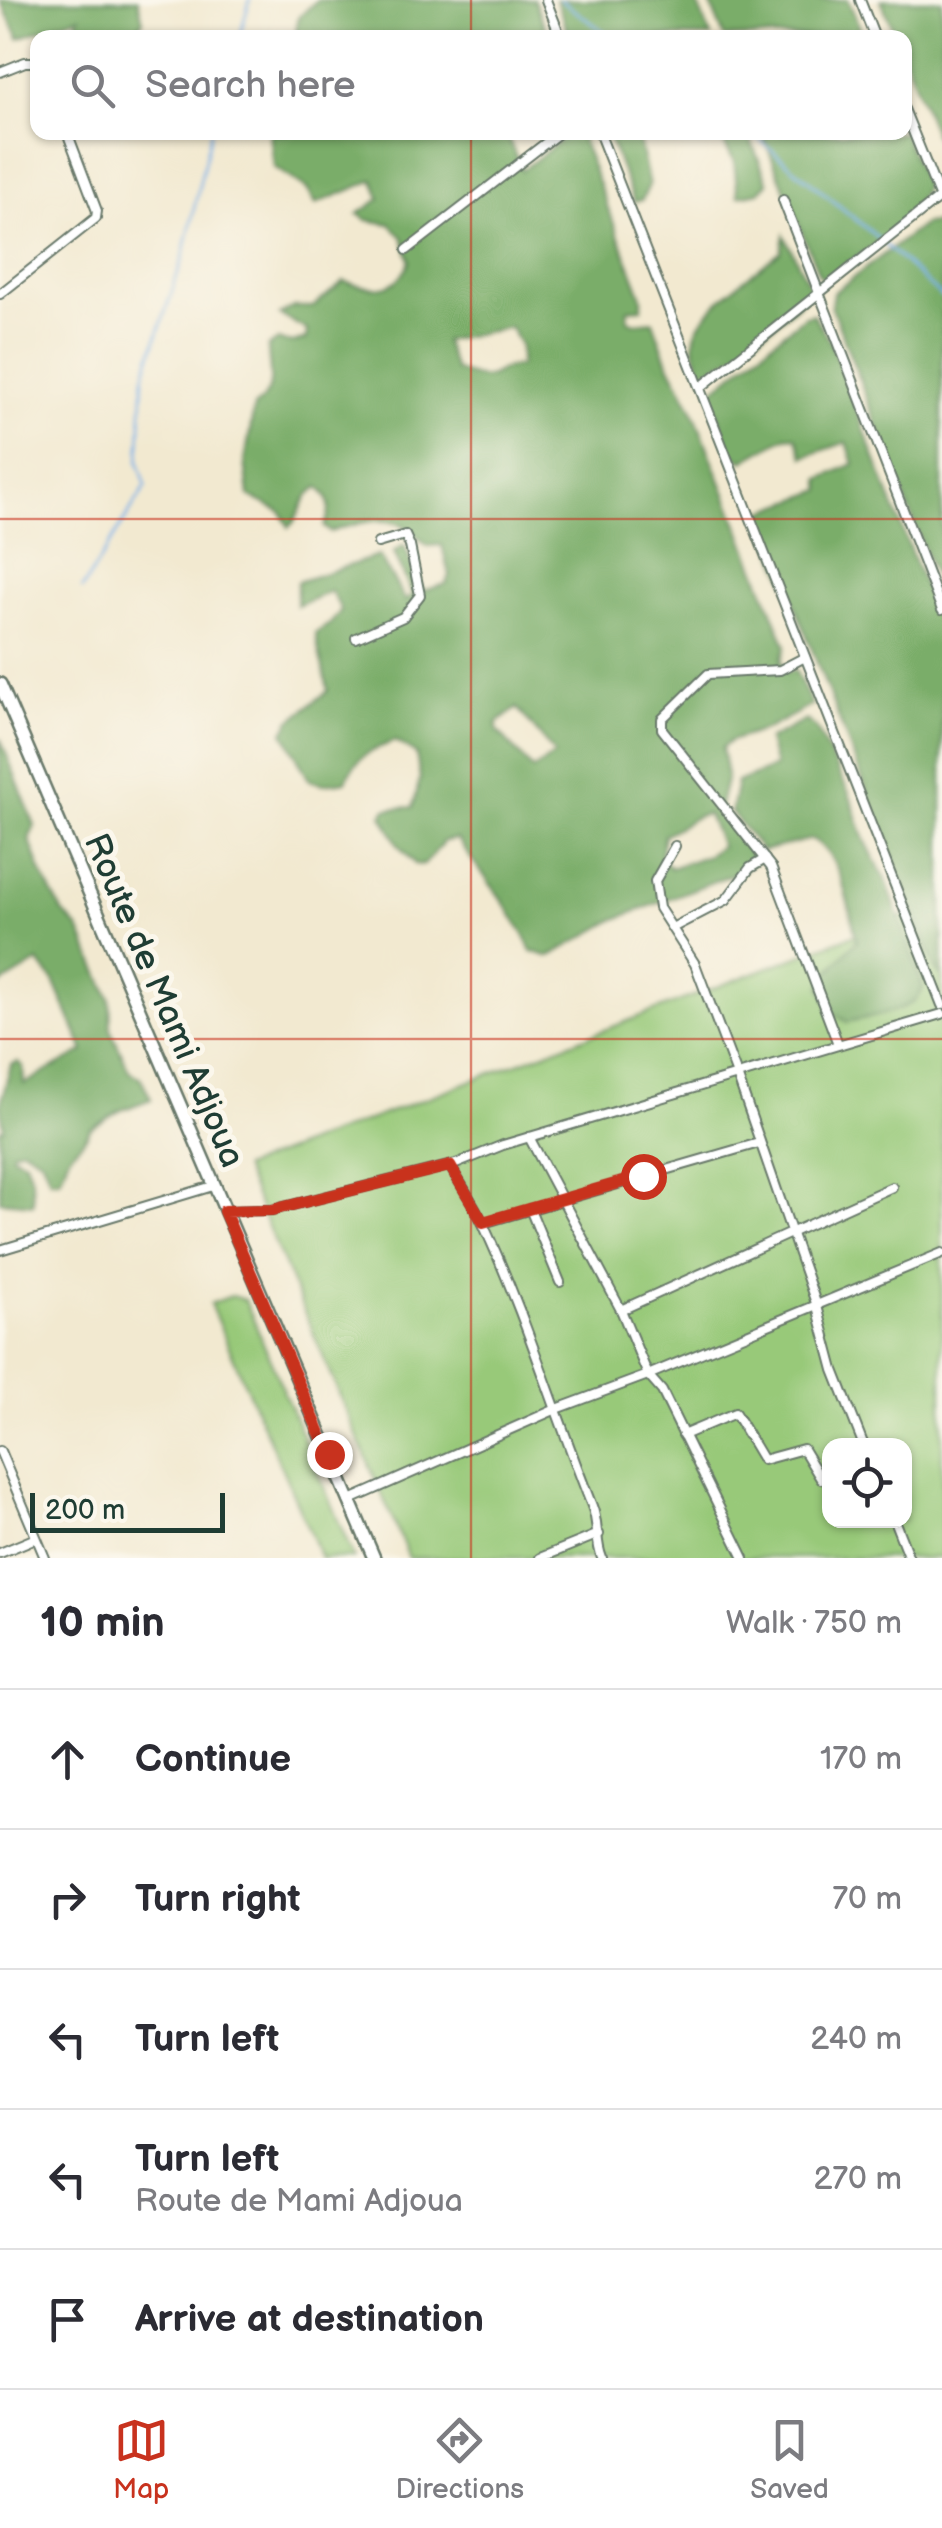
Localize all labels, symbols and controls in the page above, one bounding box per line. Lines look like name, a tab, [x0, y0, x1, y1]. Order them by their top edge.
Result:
search box	[30, 30, 912, 140]
icon: search	[65, 58, 120, 113]
text: Search here	[145, 63, 356, 108]
street label: Route de Mami Adjoua	[74, 827, 253, 1174]
route start	[621, 1154, 667, 1200]
route end	[307, 1432, 353, 1478]
map controls	[822, 1438, 912, 1528]
button: locate	[822, 1438, 912, 1528]
scale bar	[30, 1488, 225, 1532]
text: 200 m	[45, 1494, 125, 1527]
text: 10 min	[40, 1598, 165, 1649]
text: Walk · 750 m	[726, 1604, 902, 1643]
icon: ahead	[40, 1732, 95, 1787]
text: Continue	[135, 1737, 291, 1782]
text: 170 m	[820, 1740, 902, 1779]
icon: right	[40, 1872, 95, 1927]
text: Turn right	[135, 1877, 300, 1922]
text: 70 m	[832, 1880, 902, 1919]
icon: left	[40, 2012, 95, 2067]
text: Turn left	[135, 2017, 279, 2062]
text: 240 m	[810, 2020, 902, 2059]
text: Turn left	[135, 2137, 279, 2182]
icon: left	[40, 2152, 95, 2207]
text: 270 m	[813, 2160, 902, 2199]
text: Route de Mami Adjoua	[135, 2182, 463, 2221]
icon: arrive	[40, 2292, 95, 2347]
text: Arrive at destination	[135, 2297, 484, 2342]
tab: Map	[113, 2413, 169, 2506]
tab: Directions	[395, 2413, 524, 2506]
tab: Saved	[750, 2413, 829, 2506]

